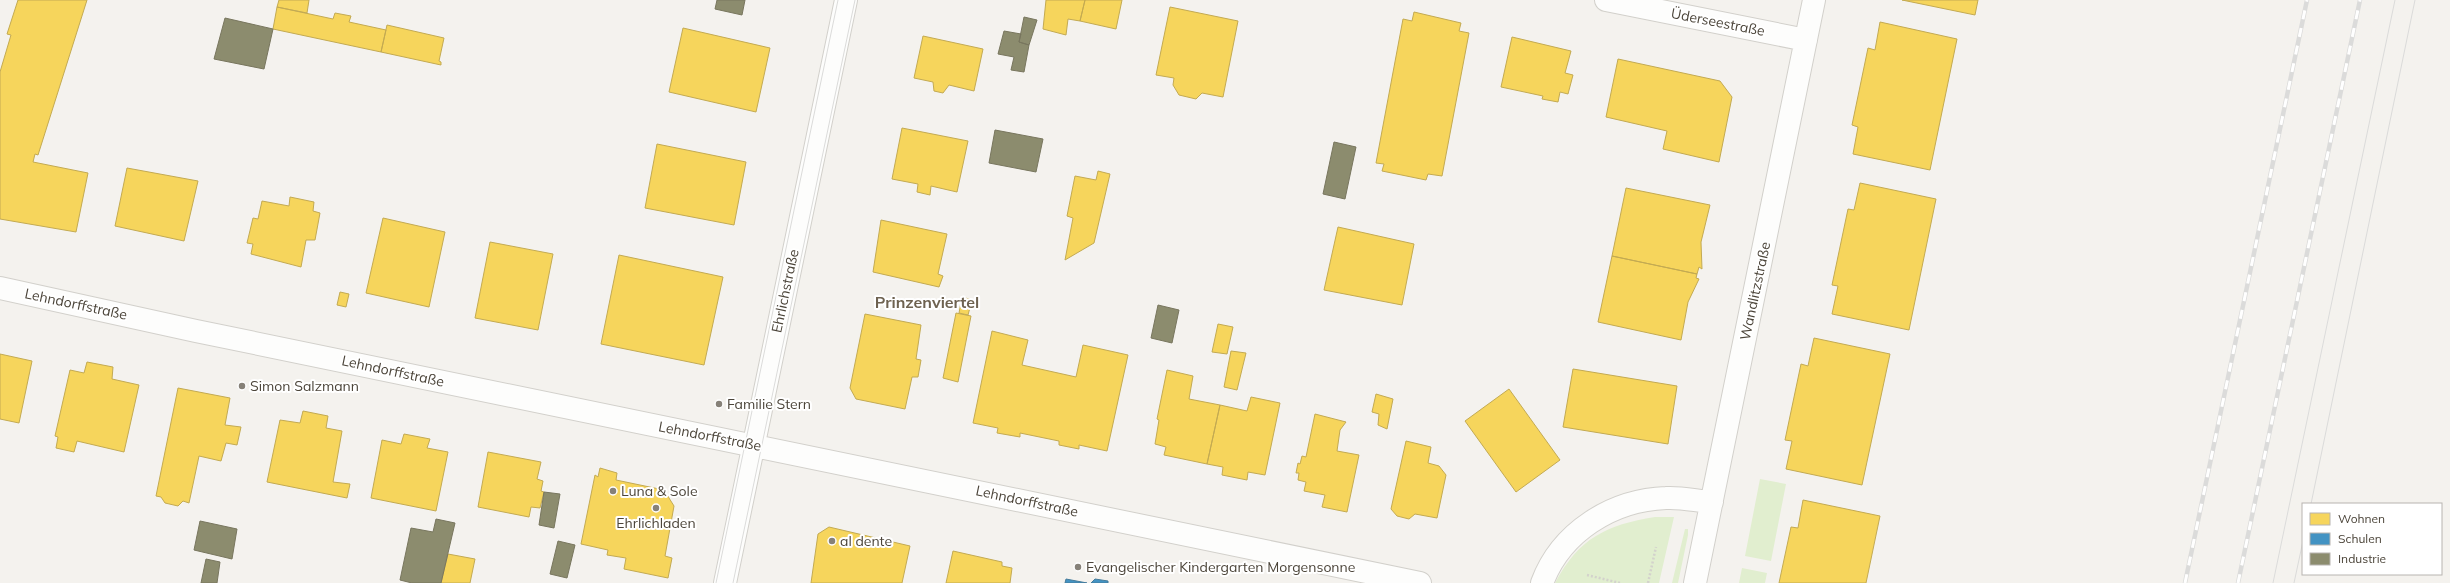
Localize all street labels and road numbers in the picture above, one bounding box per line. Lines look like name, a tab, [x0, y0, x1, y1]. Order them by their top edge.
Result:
street label: Üderseestraße	[1670, 4, 1766, 40]
street label: Wandlitzstraße	[1736, 240, 1774, 342]
street label: Ehrlichstraße	[767, 248, 803, 334]
street label: Lehndorffstraße	[23, 284, 129, 324]
street label: Lehndorffstraße	[340, 351, 446, 391]
street label: Lehndorffstraße	[657, 417, 763, 455]
street label: Lehndorffstraße	[974, 481, 1080, 521]

